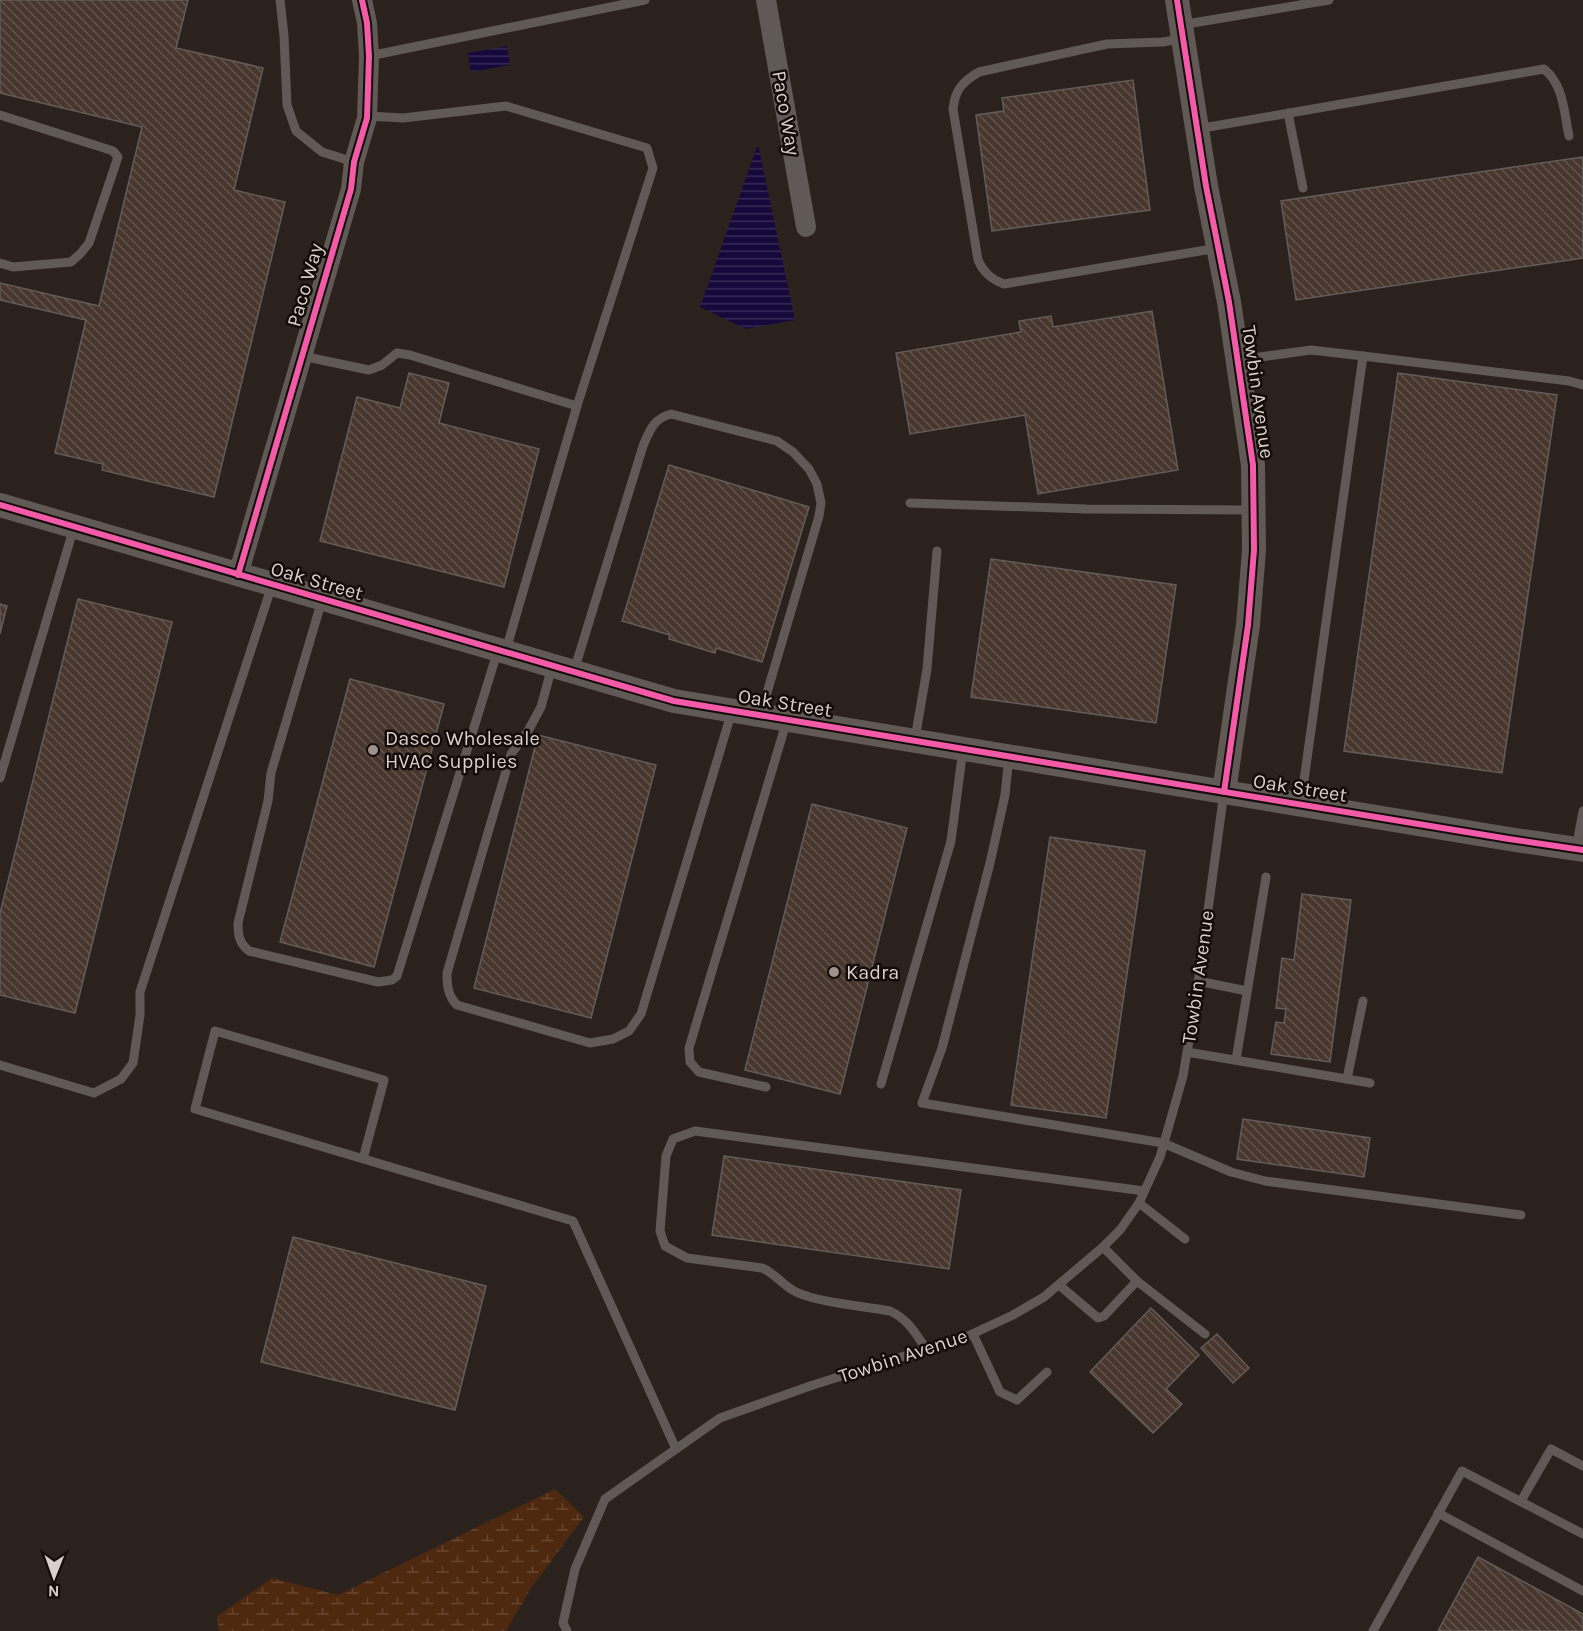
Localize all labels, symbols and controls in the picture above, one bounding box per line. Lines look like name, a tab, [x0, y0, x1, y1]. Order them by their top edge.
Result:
street label: Paco Way	[767, 69, 805, 157]
street label: Paco Way	[282, 241, 328, 329]
street label: Towbin Avenue	[1237, 324, 1279, 460]
street label: Oak Street	[268, 557, 366, 605]
street label: Oak Street	[736, 684, 834, 722]
place label: Dasco Wholesale HVAC Supplies	[385, 727, 540, 773]
marker: Dasco Wholesale HVAC Supplies	[366, 743, 380, 757]
street label: Oak Street	[1251, 769, 1349, 807]
street label: Towbin Avenue	[1177, 909, 1219, 1045]
place label: Kadra	[846, 961, 899, 984]
marker: Kadra	[827, 965, 841, 979]
street label: Towbin Avenue	[836, 1324, 970, 1388]
north arrow	[24, 1547, 84, 1607]
text: N	[48, 1582, 60, 1601]

